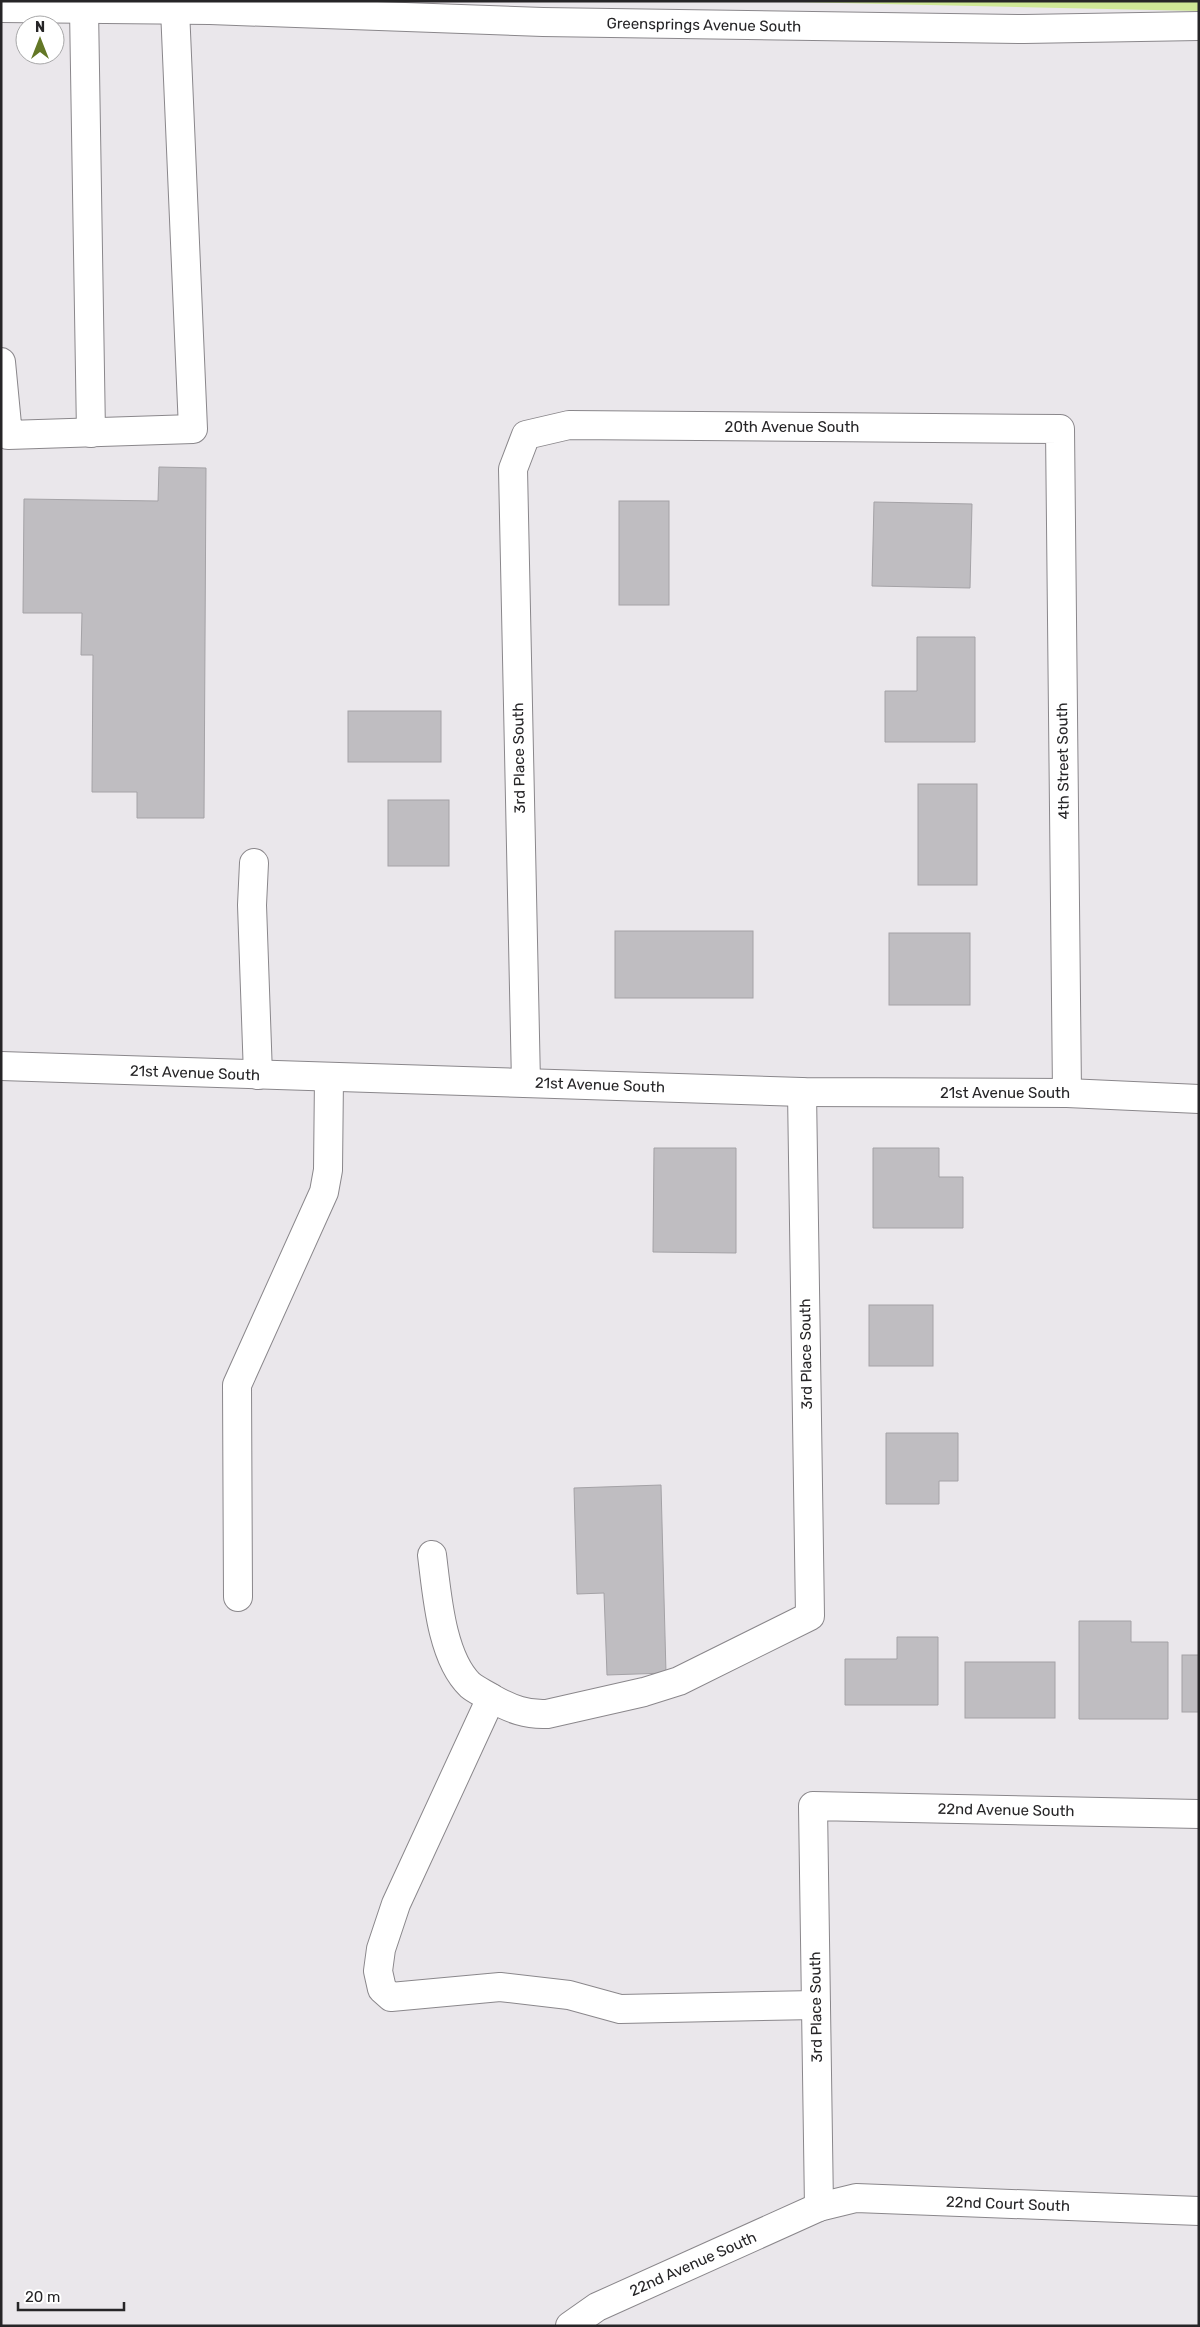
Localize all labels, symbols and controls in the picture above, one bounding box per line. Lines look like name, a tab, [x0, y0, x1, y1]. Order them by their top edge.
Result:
street label: Greensprings Avenue South	[606, 14, 802, 36]
north arrow	[15, 15, 65, 65]
text: N	[35, 19, 45, 36]
street label: 20th Avenue South	[725, 418, 859, 436]
street label: 3rd Place South	[509, 702, 529, 814]
street label: 4th Street South	[1053, 702, 1073, 820]
street label: 21st Avenue South	[130, 1062, 260, 1084]
street label: 21st Avenue South	[535, 1074, 665, 1096]
street label: 21st Avenue South	[940, 1084, 1070, 1102]
street label: 3rd Place South	[796, 1298, 816, 1410]
street label: 22nd Avenue South	[937, 1800, 1075, 1820]
street label: 3rd Place South	[806, 1951, 826, 2063]
street label: 22nd Court South	[946, 2193, 1070, 2215]
street label: 22nd Avenue South	[627, 2228, 759, 2300]
scale bar	[18, 2280, 124, 2312]
text: 20 m	[25, 2288, 60, 2306]

